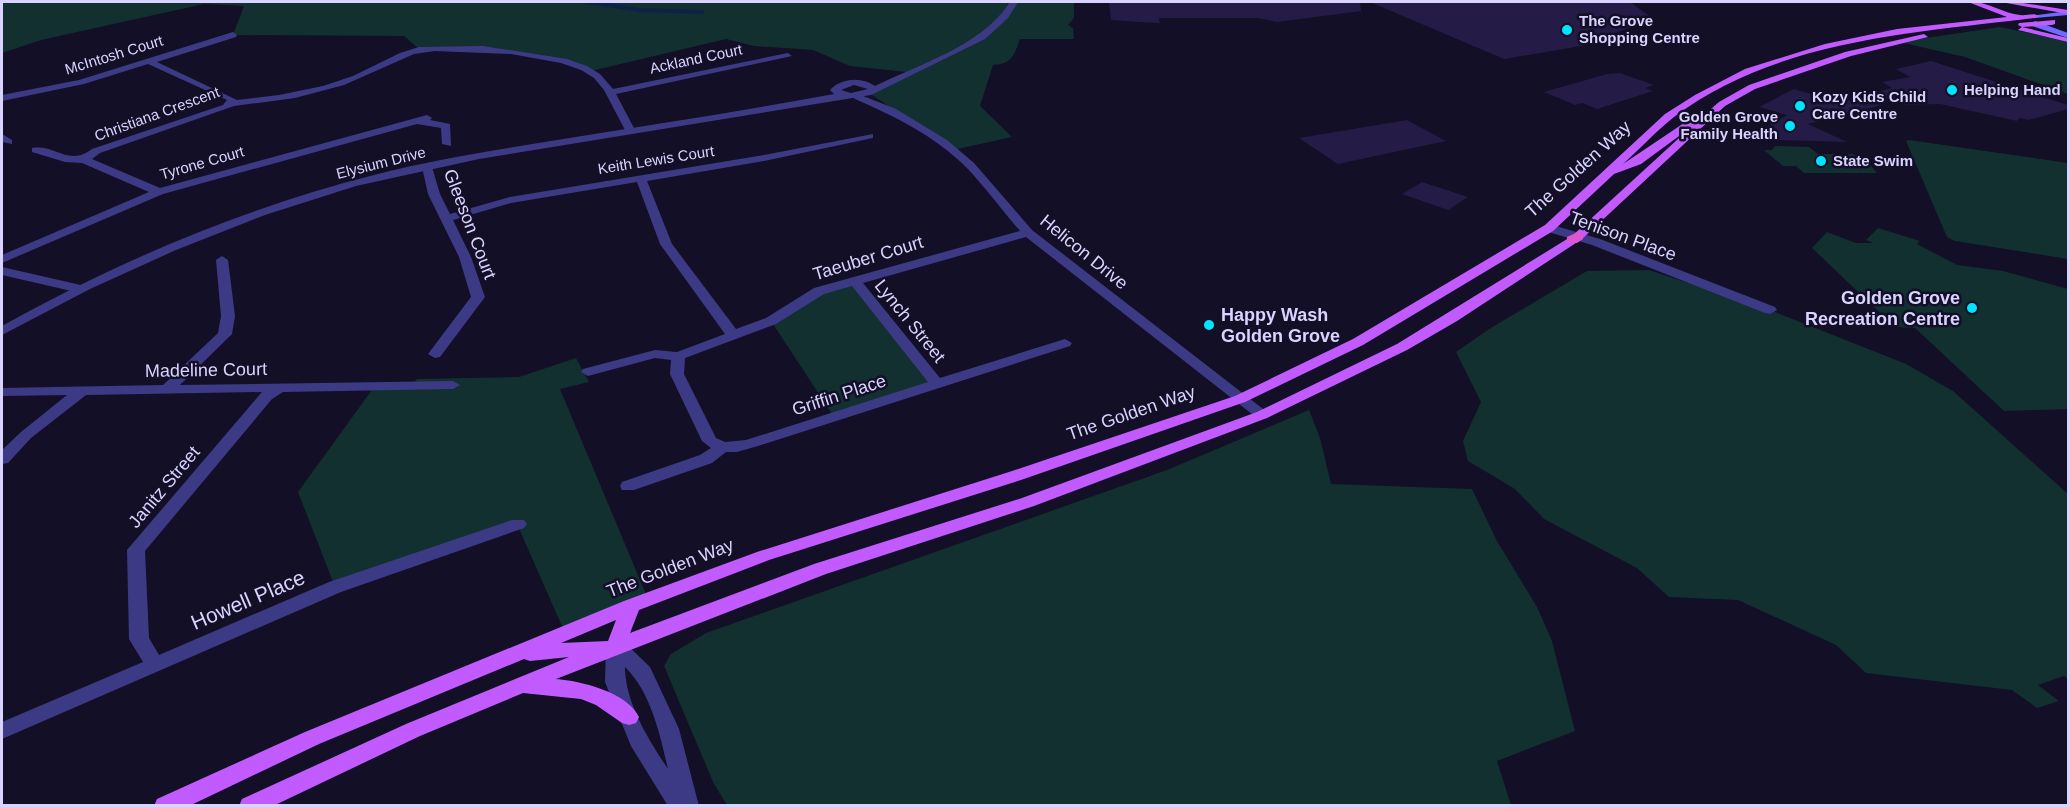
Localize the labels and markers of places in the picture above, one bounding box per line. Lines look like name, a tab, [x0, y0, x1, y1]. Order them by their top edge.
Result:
place label: The Grove Shopping Centre	[1579, 12, 1700, 46]
marker: The Grove Shopping Centre	[1560, 23, 1574, 37]
place label: Helping Hand	[1964, 81, 2061, 98]
marker: Helping Hand	[1945, 83, 1959, 97]
place label: Kozy Kids Child Care Centre	[1812, 88, 1926, 122]
marker: Kozy Kids Child Care Centre	[1793, 99, 1807, 113]
place label: Golden Grove Family Health	[1679, 108, 1778, 142]
marker: Golden Grove Family Health	[1783, 119, 1797, 133]
place label: State Swim	[1833, 152, 1913, 169]
marker: State Swim	[1814, 154, 1828, 168]
place label: Golden Grove Recreation Centre	[1805, 288, 1960, 329]
marker: Golden Grove Recreation Centre	[1965, 301, 1979, 315]
place label: Happy Wash Golden Grove	[1221, 305, 1340, 346]
marker: Happy Wash Golden Grove	[1202, 318, 1216, 332]

